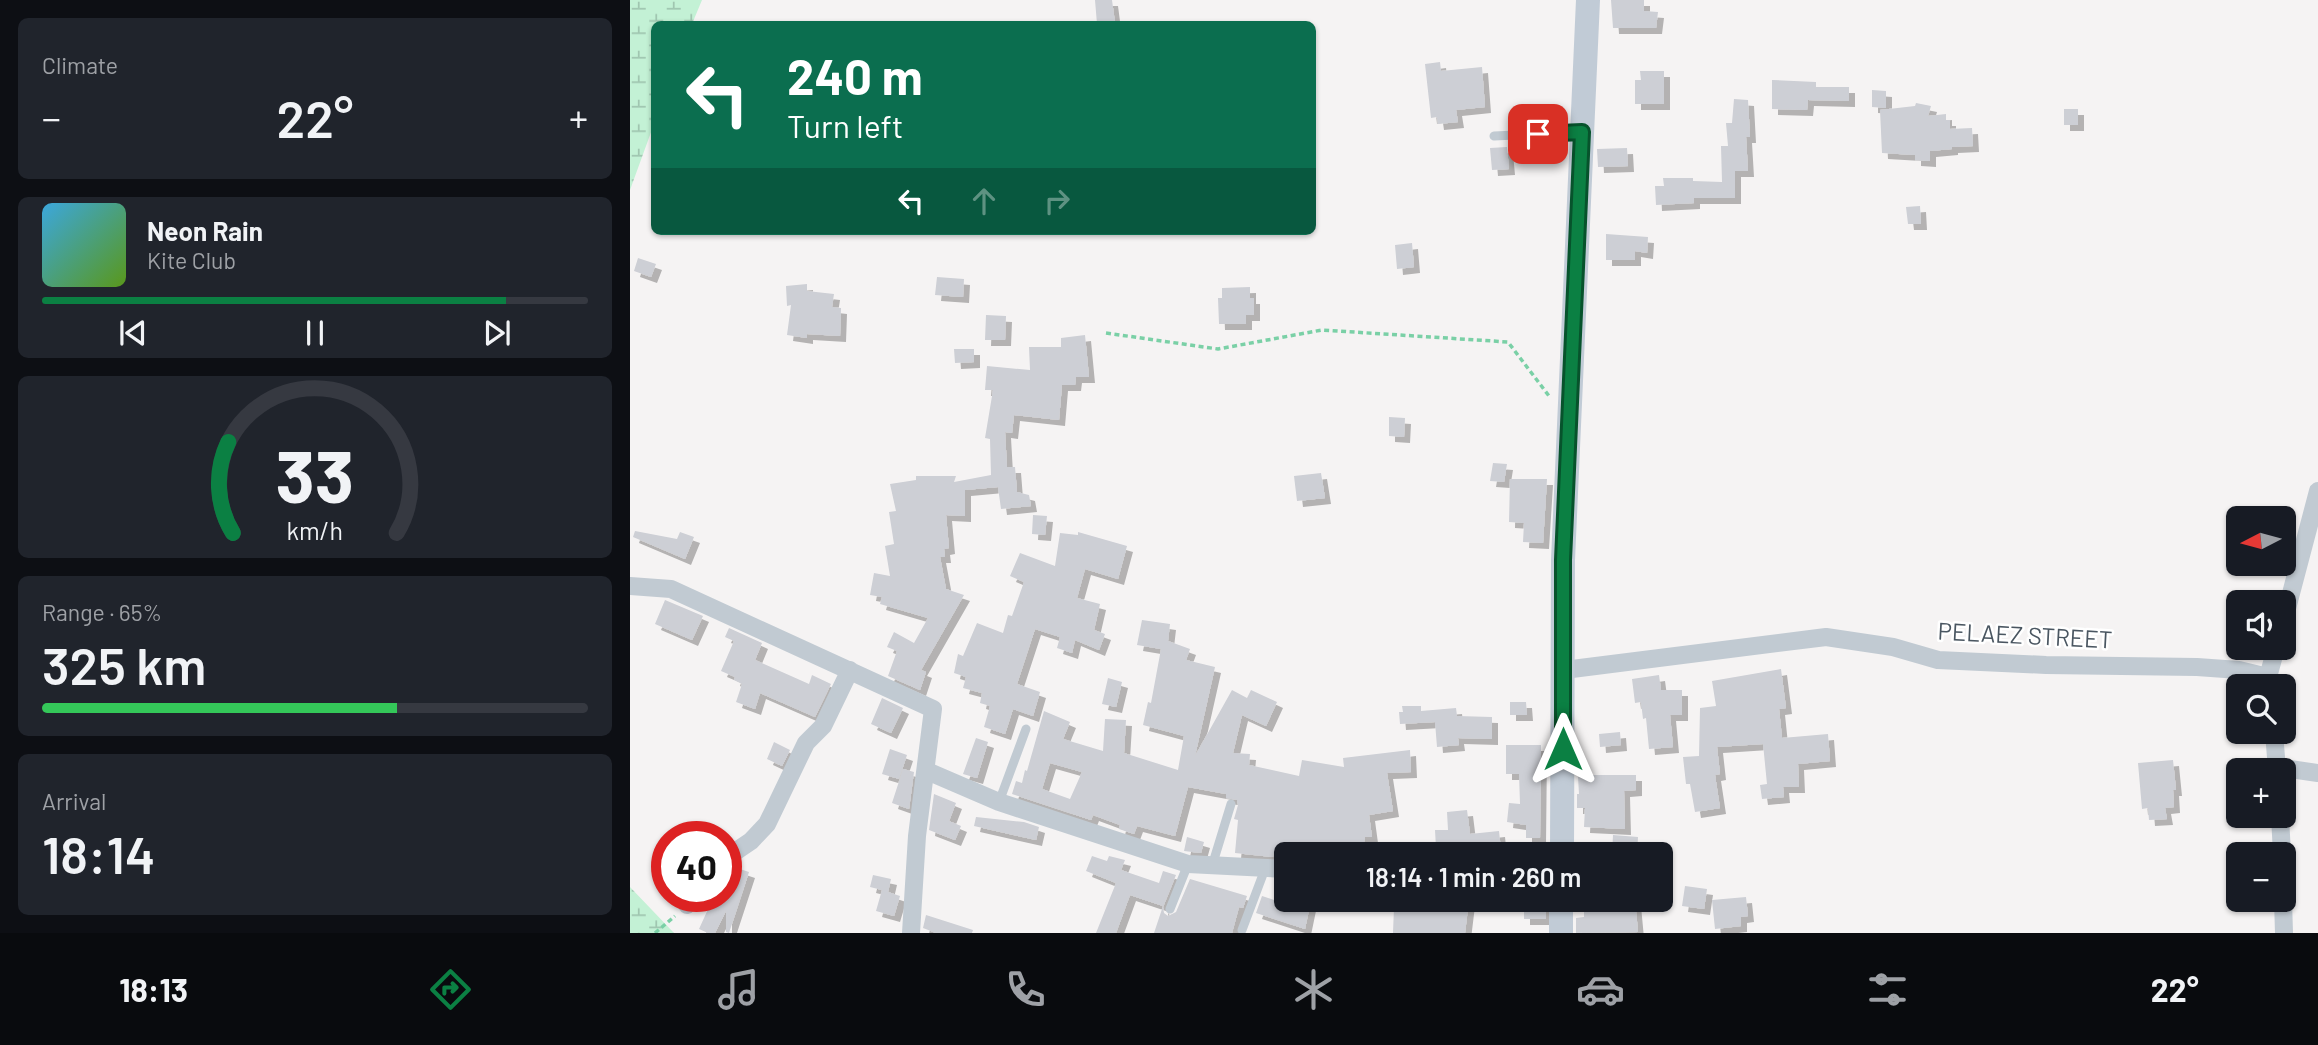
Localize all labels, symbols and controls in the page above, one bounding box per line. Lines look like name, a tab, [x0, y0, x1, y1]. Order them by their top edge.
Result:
text: 240 m	[787, 46, 923, 105]
icon: left	[672, 49, 763, 140]
text: Climate	[42, 51, 118, 79]
text: 22°	[277, 86, 353, 148]
text: −	[42, 94, 61, 140]
text: +	[569, 94, 588, 140]
pin	[1508, 104, 1568, 164]
text: Turn left	[787, 106, 904, 144]
icon: arrive	[1519, 115, 1557, 153]
icon: left	[892, 182, 930, 220]
icon: ahead	[965, 182, 1003, 220]
icon: right	[1038, 182, 1076, 220]
text: Neon Rain	[147, 215, 263, 246]
text: Kite Club	[147, 246, 236, 274]
icon: previous	[114, 314, 152, 352]
icon: pause	[296, 314, 334, 352]
icon: next	[478, 314, 516, 352]
text: 33	[276, 430, 354, 518]
north arrow	[2226, 506, 2296, 576]
map controls	[2226, 506, 2296, 912]
text: km/h	[287, 514, 343, 544]
button: sound	[2226, 590, 2296, 660]
text: Range · 65%	[42, 598, 162, 626]
street label: PELAEZ STREET	[1937, 615, 2113, 654]
text: 325 km	[42, 633, 206, 695]
button: search	[2226, 674, 2296, 744]
position arrow	[1526, 712, 1600, 786]
button: +	[2226, 758, 2296, 828]
text: Arrival	[42, 787, 106, 815]
speed limit sign: 40	[651, 821, 742, 912]
text: 18:14	[42, 822, 155, 884]
button: −	[2226, 842, 2296, 912]
text: 18:14 · 1 min · 260 m	[1366, 861, 1581, 892]
icon: directions	[426, 965, 475, 1014]
icon: music	[714, 965, 763, 1014]
icon: phone	[1001, 965, 1050, 1014]
icon: climate	[1289, 965, 1338, 1014]
icon: car	[1576, 965, 1625, 1014]
icon: filters	[1863, 965, 1912, 1014]
text: 18:13	[119, 970, 188, 1008]
text: 22°	[2151, 970, 2199, 1008]

